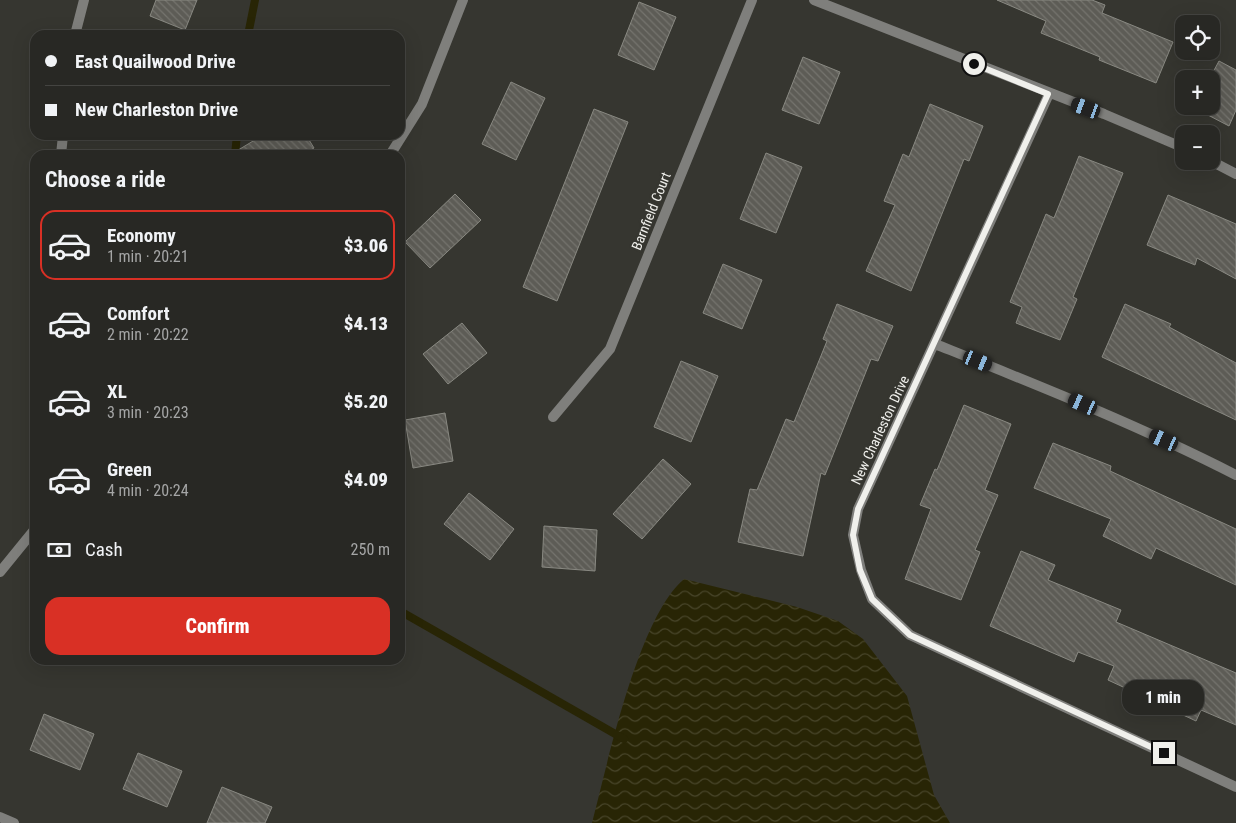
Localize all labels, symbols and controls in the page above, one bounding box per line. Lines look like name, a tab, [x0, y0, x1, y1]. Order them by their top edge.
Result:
map controls	[1175, 15, 1220, 170]
button: locate	[1175, 15, 1220, 60]
text: East Quailwood Drive	[75, 50, 236, 73]
route start	[963, 53, 985, 75]
button: +	[1175, 70, 1220, 115]
car	[1069, 96, 1102, 120]
text: New Charleston Drive	[75, 98, 238, 121]
button: −	[1175, 125, 1220, 170]
text: Choose a ride	[45, 167, 166, 192]
street label: Barnfield Court	[628, 170, 674, 252]
icon: car	[47, 223, 92, 268]
text: Economy	[107, 224, 176, 247]
text: $3.06	[344, 234, 388, 257]
text: 1 min · 20:21	[107, 247, 189, 266]
icon: car	[47, 301, 92, 346]
text: Comfort	[107, 302, 170, 325]
text: $4.13	[344, 312, 388, 335]
text: 2 min · 20:22	[107, 325, 189, 344]
car	[961, 348, 994, 374]
street label: New Charleston Drive	[848, 373, 912, 487]
icon: car	[47, 379, 92, 424]
text: XL	[107, 380, 127, 403]
text: $5.20	[344, 390, 388, 413]
car	[1066, 391, 1099, 417]
text: 3 min · 20:23	[107, 403, 189, 422]
car	[1147, 427, 1180, 453]
icon: car	[47, 457, 92, 502]
text: Green	[107, 458, 152, 481]
text: $4.09	[344, 468, 388, 491]
text: 4 min · 20:24	[107, 481, 189, 500]
icon: cash	[45, 536, 73, 564]
text: Cash	[85, 538, 123, 561]
text: 250 m	[351, 540, 390, 559]
button: Confirm	[45, 597, 390, 655]
callout: 1 min	[1123, 680, 1205, 716]
text: 1 min	[1145, 688, 1181, 707]
route end	[1153, 742, 1175, 764]

